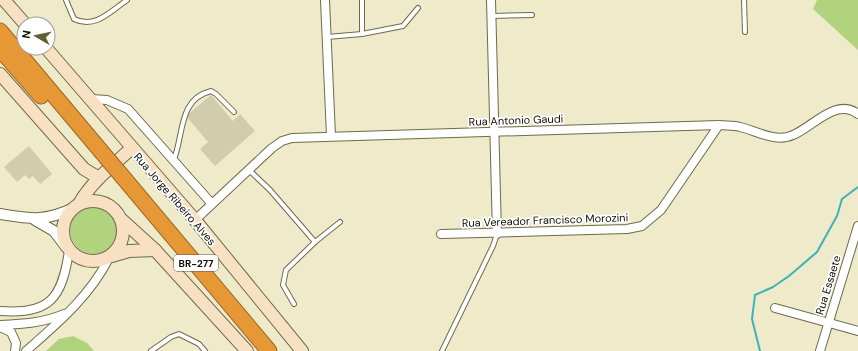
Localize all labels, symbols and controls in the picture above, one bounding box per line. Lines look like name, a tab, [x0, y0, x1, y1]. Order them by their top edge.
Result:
north arrow	[16, 16, 56, 56]
text: N	[19, 29, 34, 39]
street label: Rua Antonio Gaudi	[468, 111, 564, 129]
street label: Rua Jorge Ribeiro Alves	[131, 150, 219, 248]
street label: Rua Vereador Francisco Morozini	[462, 210, 628, 230]
street label: Rua Essaete	[812, 254, 844, 316]
road number: BR-277	[174, 255, 218, 271]

